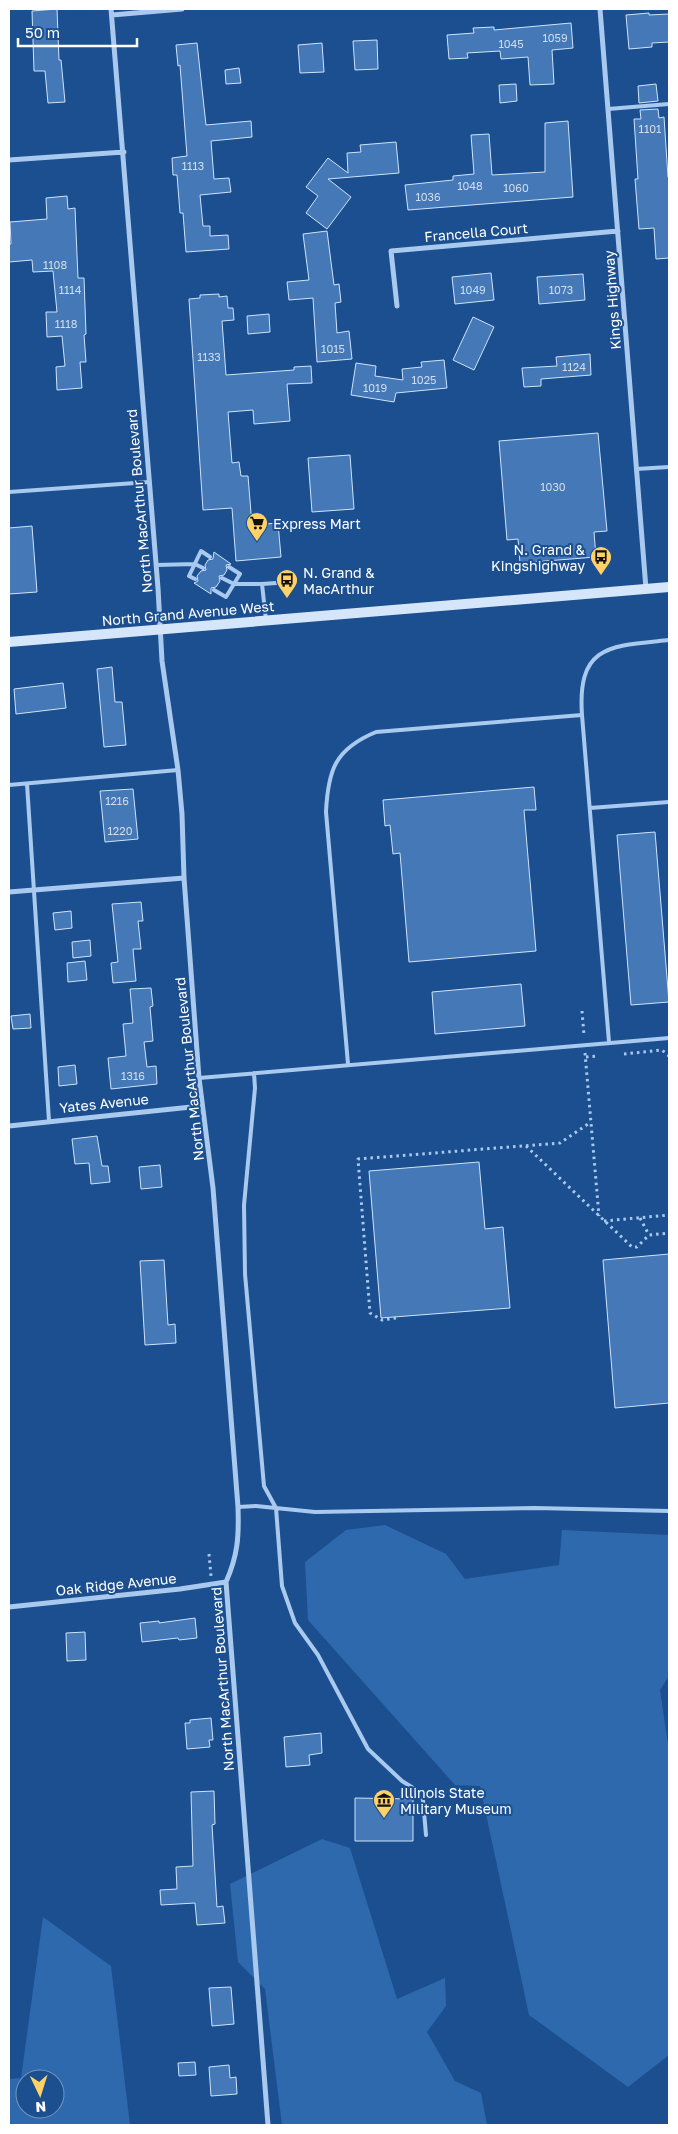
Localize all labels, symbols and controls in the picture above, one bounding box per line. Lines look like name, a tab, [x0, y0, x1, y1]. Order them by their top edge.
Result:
scale bar	[18, 15, 136, 47]
text: 50 m	[25, 23, 60, 41]
house number: 1059	[542, 31, 568, 44]
house number: 1045	[498, 37, 524, 50]
house number: 1101	[639, 122, 661, 135]
house number: 1113	[182, 159, 204, 172]
house number: 1048	[457, 179, 483, 192]
house number: 1060	[503, 181, 529, 194]
house number: 1036	[415, 190, 441, 203]
street label: Francella Court	[423, 219, 529, 245]
street label: Kings Highway	[600, 250, 624, 350]
house number: 1108	[43, 258, 67, 271]
house number: 1114	[59, 283, 82, 296]
house number: 1049	[460, 283, 486, 296]
house number: 1073	[549, 283, 573, 296]
house number: 1118	[55, 317, 78, 330]
house number: 1015	[321, 342, 345, 355]
house number: 1133	[197, 350, 221, 363]
house number: 1124	[562, 360, 586, 373]
house number: 1025	[412, 373, 436, 386]
house number: 1019	[363, 381, 387, 394]
street label: North MacArthur Boulevard	[122, 408, 156, 594]
house number: 1030	[540, 480, 566, 493]
supermarket icon: Express Mart	[245, 511, 269, 542]
place label: Express Mart	[273, 515, 361, 532]
place label: N. Grand & Kingshighway	[491, 541, 586, 574]
bus stop icon: N. Grand & Kingshighway	[589, 545, 613, 576]
place label: N. Grand & MacArthur	[303, 564, 375, 597]
bus stop icon: N. Grand & MacArthur	[275, 568, 299, 599]
street label: North Grand Avenue West	[101, 597, 275, 629]
house number: 1216	[105, 794, 129, 807]
house number: 1220	[108, 824, 133, 837]
street label: North MacArthur Boulevard	[171, 976, 207, 1162]
house number: 1316	[121, 1069, 145, 1082]
street label: Yates Avenue	[59, 1090, 149, 1116]
street label: Oak Ridge Avenue	[55, 1569, 177, 1599]
street label: North MacArthur Boulevard	[207, 1586, 237, 1772]
place label: Illinois State Military Museum	[400, 1784, 512, 1817]
museum icon: Illinois State Military Museum	[372, 1788, 396, 1819]
north arrow	[15, 2069, 65, 2119]
text: N	[35, 2099, 47, 2116]

